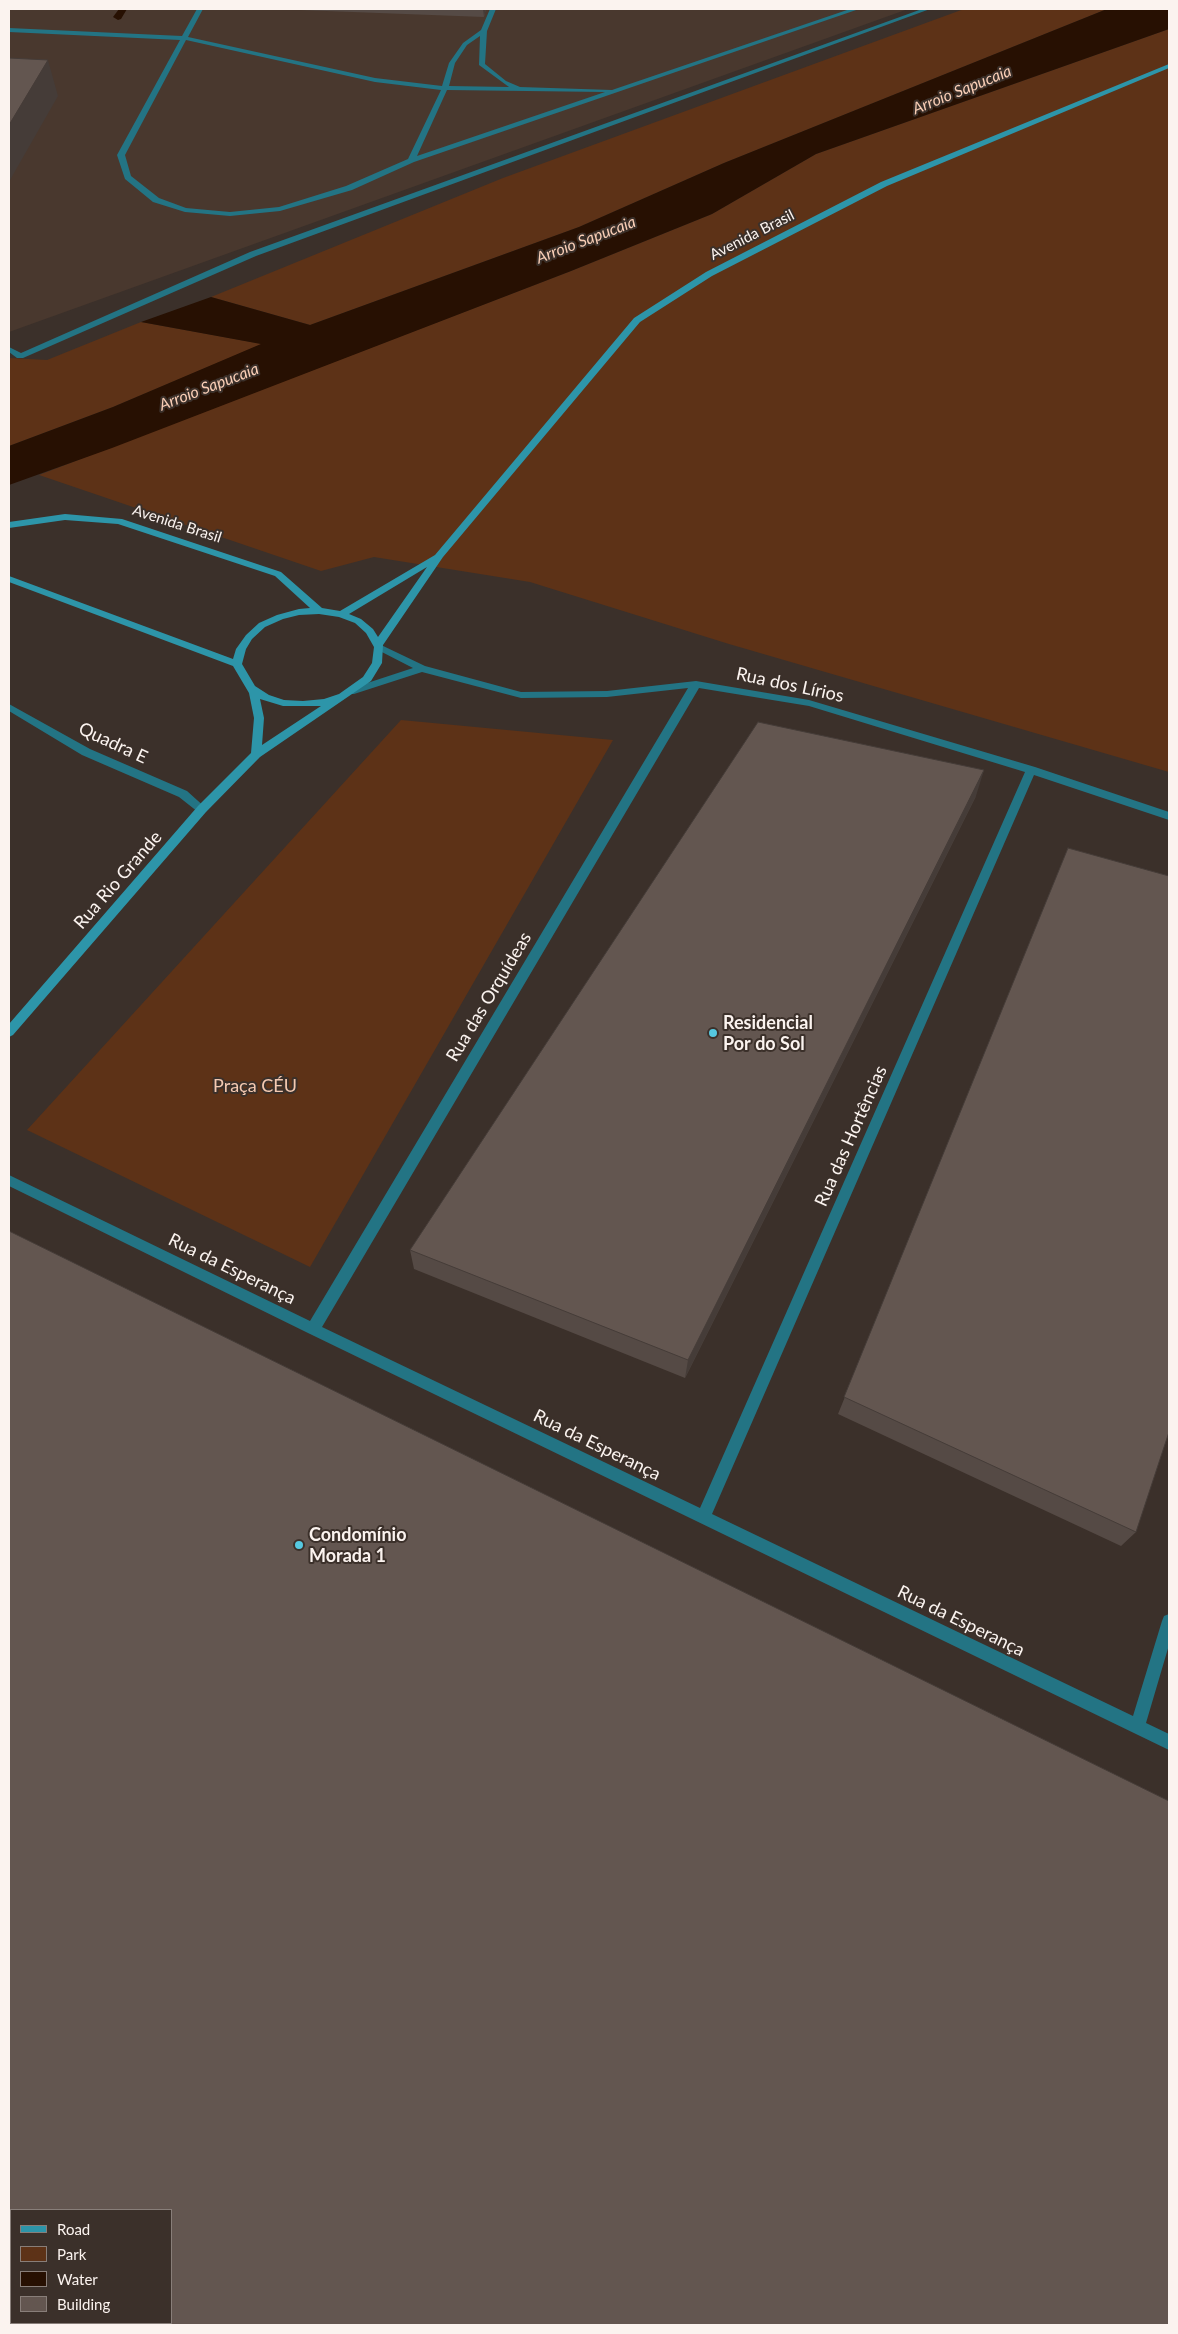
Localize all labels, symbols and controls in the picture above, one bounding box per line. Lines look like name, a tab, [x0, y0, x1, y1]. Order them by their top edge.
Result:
water label: Arroio Sapucaia	[910, 61, 1014, 119]
street label: Avenida Brasil	[707, 206, 797, 264]
water label: Arroio Sapucaia	[533, 212, 639, 268]
water label: Arroio Sapucaia	[156, 359, 262, 415]
street label: Avenida Brasil	[130, 501, 224, 547]
street label: Rua dos Lírios	[734, 663, 846, 707]
street label: Quadra E	[75, 718, 151, 768]
street label: Rua Rio Grande	[70, 827, 166, 933]
street label: Rua das Orquídeas	[442, 928, 536, 1066]
place label: Residencial Por do Sol	[723, 1012, 813, 1054]
marker: Residencial Por do Sol	[707, 1027, 719, 1039]
street label: Rua das Hortências	[810, 1062, 892, 1210]
park label: Praça CÉU	[213, 1075, 297, 1097]
street label: Rua da Esperança	[165, 1229, 299, 1309]
street label: Rua da Esperança	[530, 1405, 664, 1485]
place label: Condomínio Morada 1	[309, 1524, 406, 1566]
marker: Condomínio Morada 1	[293, 1539, 305, 1551]
street label: Rua da Esperança	[894, 1581, 1028, 1661]
legend	[10, 2209, 172, 2324]
text: Road	[57, 2220, 90, 2238]
text: Park	[57, 2245, 86, 2263]
text: Water	[57, 2270, 98, 2288]
text: Building	[57, 2295, 110, 2313]

